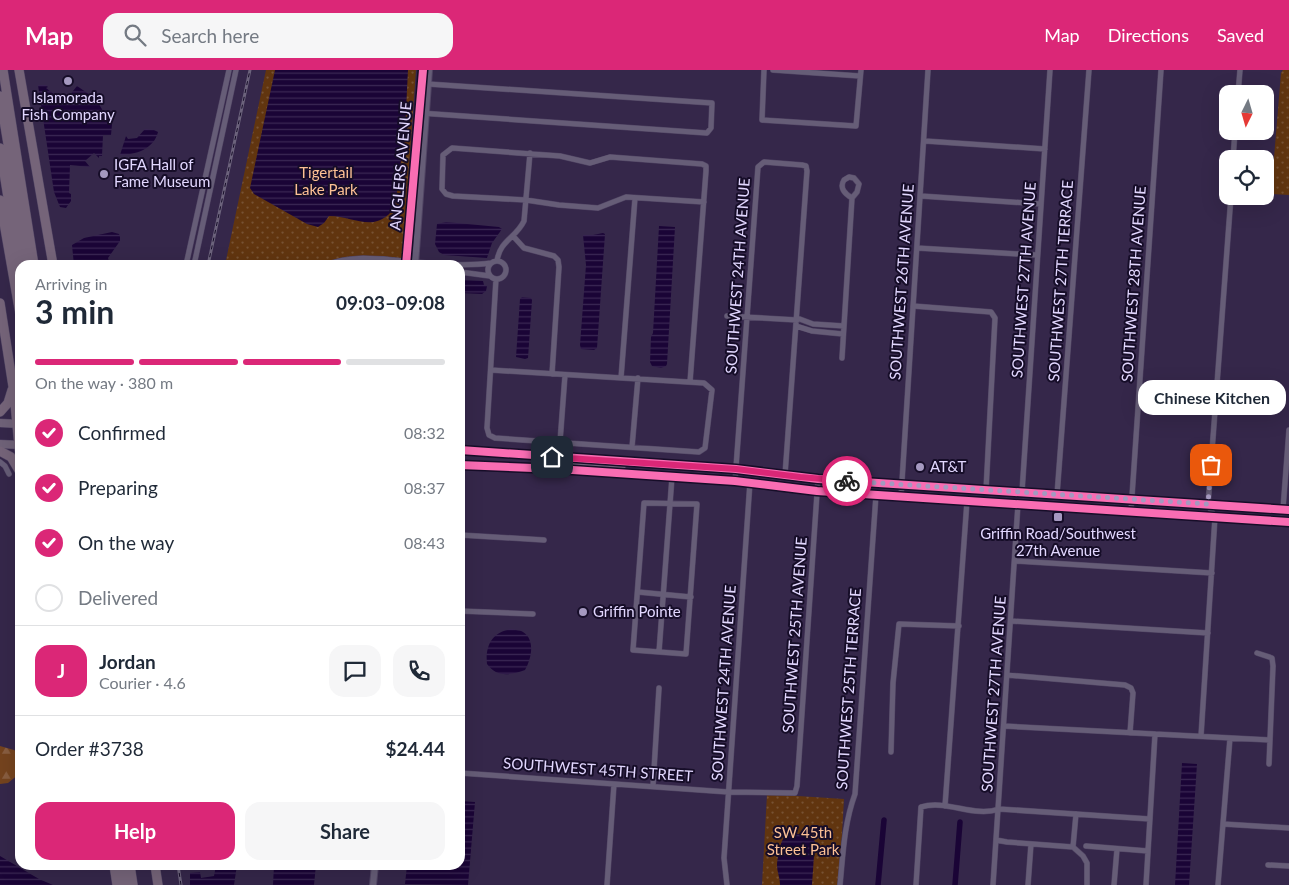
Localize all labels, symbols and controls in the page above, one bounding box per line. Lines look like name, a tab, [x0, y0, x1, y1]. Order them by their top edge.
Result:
search box	[103, 13, 453, 58]
text: Map	[25, 21, 73, 50]
icon: search	[121, 21, 149, 49]
text: Search here	[161, 24, 259, 47]
text: Map	[1044, 24, 1080, 46]
text: Directions	[1108, 24, 1189, 46]
text: Saved	[1217, 24, 1264, 46]
marker: Islamorada Fish Company	[62, 75, 74, 87]
north arrow	[1219, 85, 1274, 140]
map controls	[1219, 85, 1274, 205]
place label: Islamorada Fish Company	[21, 88, 115, 123]
street label: ANGLERS AVENUE	[385, 101, 415, 231]
button: locate	[1219, 150, 1274, 205]
place label: IGFA Hall of Fame Museum	[114, 155, 210, 190]
park label: Tigertail Lake Park	[294, 163, 358, 198]
marker: IGFA Hall of Fame Museum	[98, 168, 110, 180]
street label: SOUTHWEST 24TH AVENUE	[721, 177, 753, 375]
street label: SOUTHWEST 27TH TERRACE	[1044, 180, 1076, 382]
street label: SOUTHWEST 27TH AVENUE	[1007, 181, 1039, 379]
street label: SOUTHWEST 26TH AVENUE	[885, 183, 917, 381]
street label: SOUTHWEST 28TH AVENUE	[1117, 185, 1149, 383]
text: Arriving in	[35, 274, 108, 293]
text: 09:03–09:08	[336, 291, 445, 314]
text: 3 min	[35, 292, 114, 331]
text: On the way · 380 m	[35, 373, 173, 392]
callout: Chinese Kitchen	[1137, 380, 1285, 415]
text: Chinese Kitchen	[1154, 388, 1270, 407]
icon: check	[35, 419, 63, 447]
text: Confirmed	[78, 421, 166, 444]
text: 08:32	[404, 423, 445, 442]
pin	[531, 436, 573, 478]
icon: home	[538, 443, 566, 471]
pin	[1190, 444, 1232, 486]
icon: bag	[1197, 451, 1225, 479]
courier	[822, 456, 872, 506]
place label: AT&T	[930, 457, 966, 475]
marker: AT&T	[914, 461, 926, 473]
icon: bike	[833, 467, 861, 495]
icon: check	[35, 474, 63, 502]
text: Preparing	[78, 476, 158, 499]
text: 08:37	[404, 478, 445, 497]
marker: Griffin Road/Southwest 27th Avenue	[1052, 511, 1064, 523]
place label: Griffin Road/Southwest 27th Avenue	[980, 524, 1136, 559]
icon: check	[35, 529, 63, 557]
text: On the way	[78, 531, 174, 554]
text: 08:43	[404, 533, 445, 552]
street label: SOUTHWEST 25TH AVENUE	[778, 536, 810, 734]
street label: SOUTHWEST 24TH AVENUE	[707, 584, 739, 782]
text: Delivered	[78, 586, 158, 609]
street label: SOUTHWEST 25TH TERRACE	[832, 588, 864, 790]
street label: SOUTHWEST 27TH AVENUE	[977, 595, 1009, 793]
place label: Griffin Pointe	[593, 602, 681, 620]
marker: Griffin Pointe	[577, 606, 589, 618]
button: chat	[329, 645, 381, 697]
button: phone	[393, 645, 445, 697]
text: Jordan	[99, 650, 156, 673]
text: J	[57, 659, 65, 682]
text: Courier · 4.6	[99, 673, 186, 692]
text: Order #3738	[35, 737, 144, 760]
text: $24.44	[385, 737, 445, 760]
street label: SOUTHWEST 45TH STREET	[503, 753, 694, 785]
button: Help	[35, 802, 235, 860]
button: Share	[245, 802, 445, 860]
park label: SW 45th Street Park	[767, 823, 840, 858]

